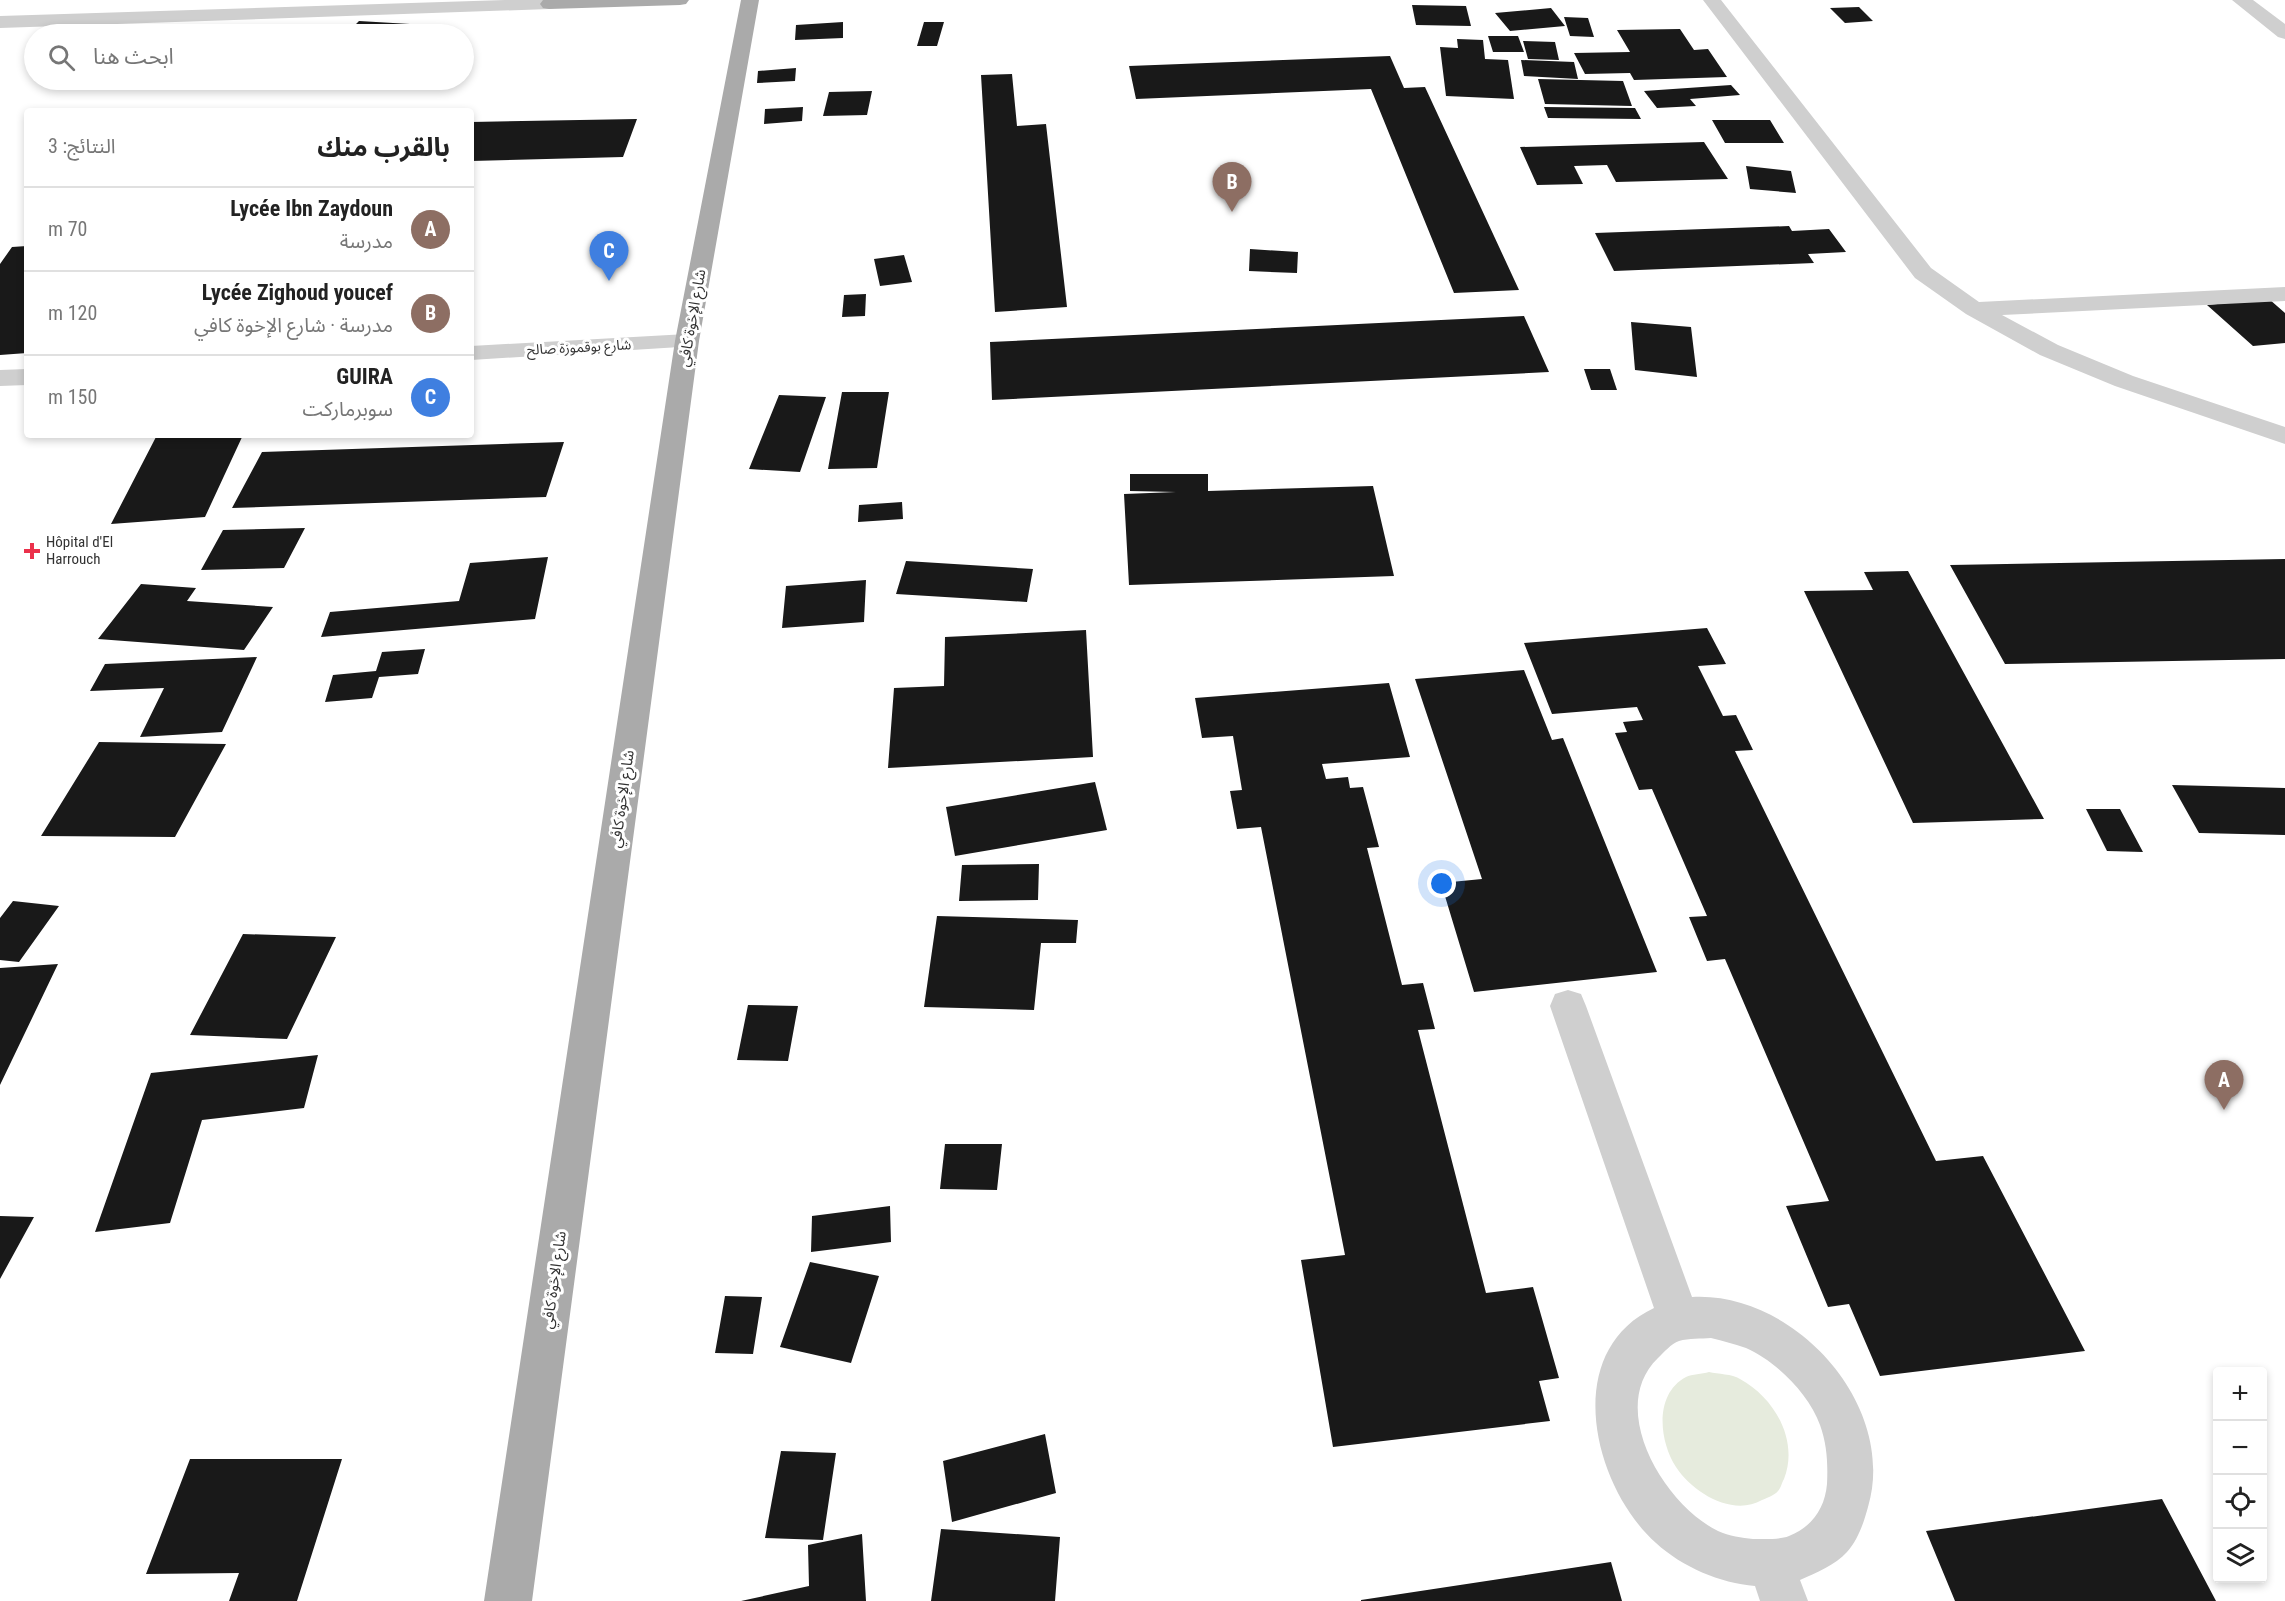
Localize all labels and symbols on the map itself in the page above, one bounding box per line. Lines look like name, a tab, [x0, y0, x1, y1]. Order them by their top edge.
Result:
pin: B	[1212, 162, 1252, 212]
pin: C	[590, 232, 628, 281]
street label: شارع الإخوة كافي	[675, 268, 712, 369]
street label: شارع بوقموزة صالح	[526, 336, 632, 361]
place label: Hôpital d'El Harrouch	[46, 533, 113, 568]
marker: Hôpital d'El Harrouch	[23, 542, 41, 560]
street label: شارع الإخوة كافي	[606, 749, 641, 850]
your location	[1427, 869, 1456, 898]
pin: A	[2204, 1060, 2244, 1110]
street label: شارع الإخوة كافي	[538, 1230, 573, 1331]

